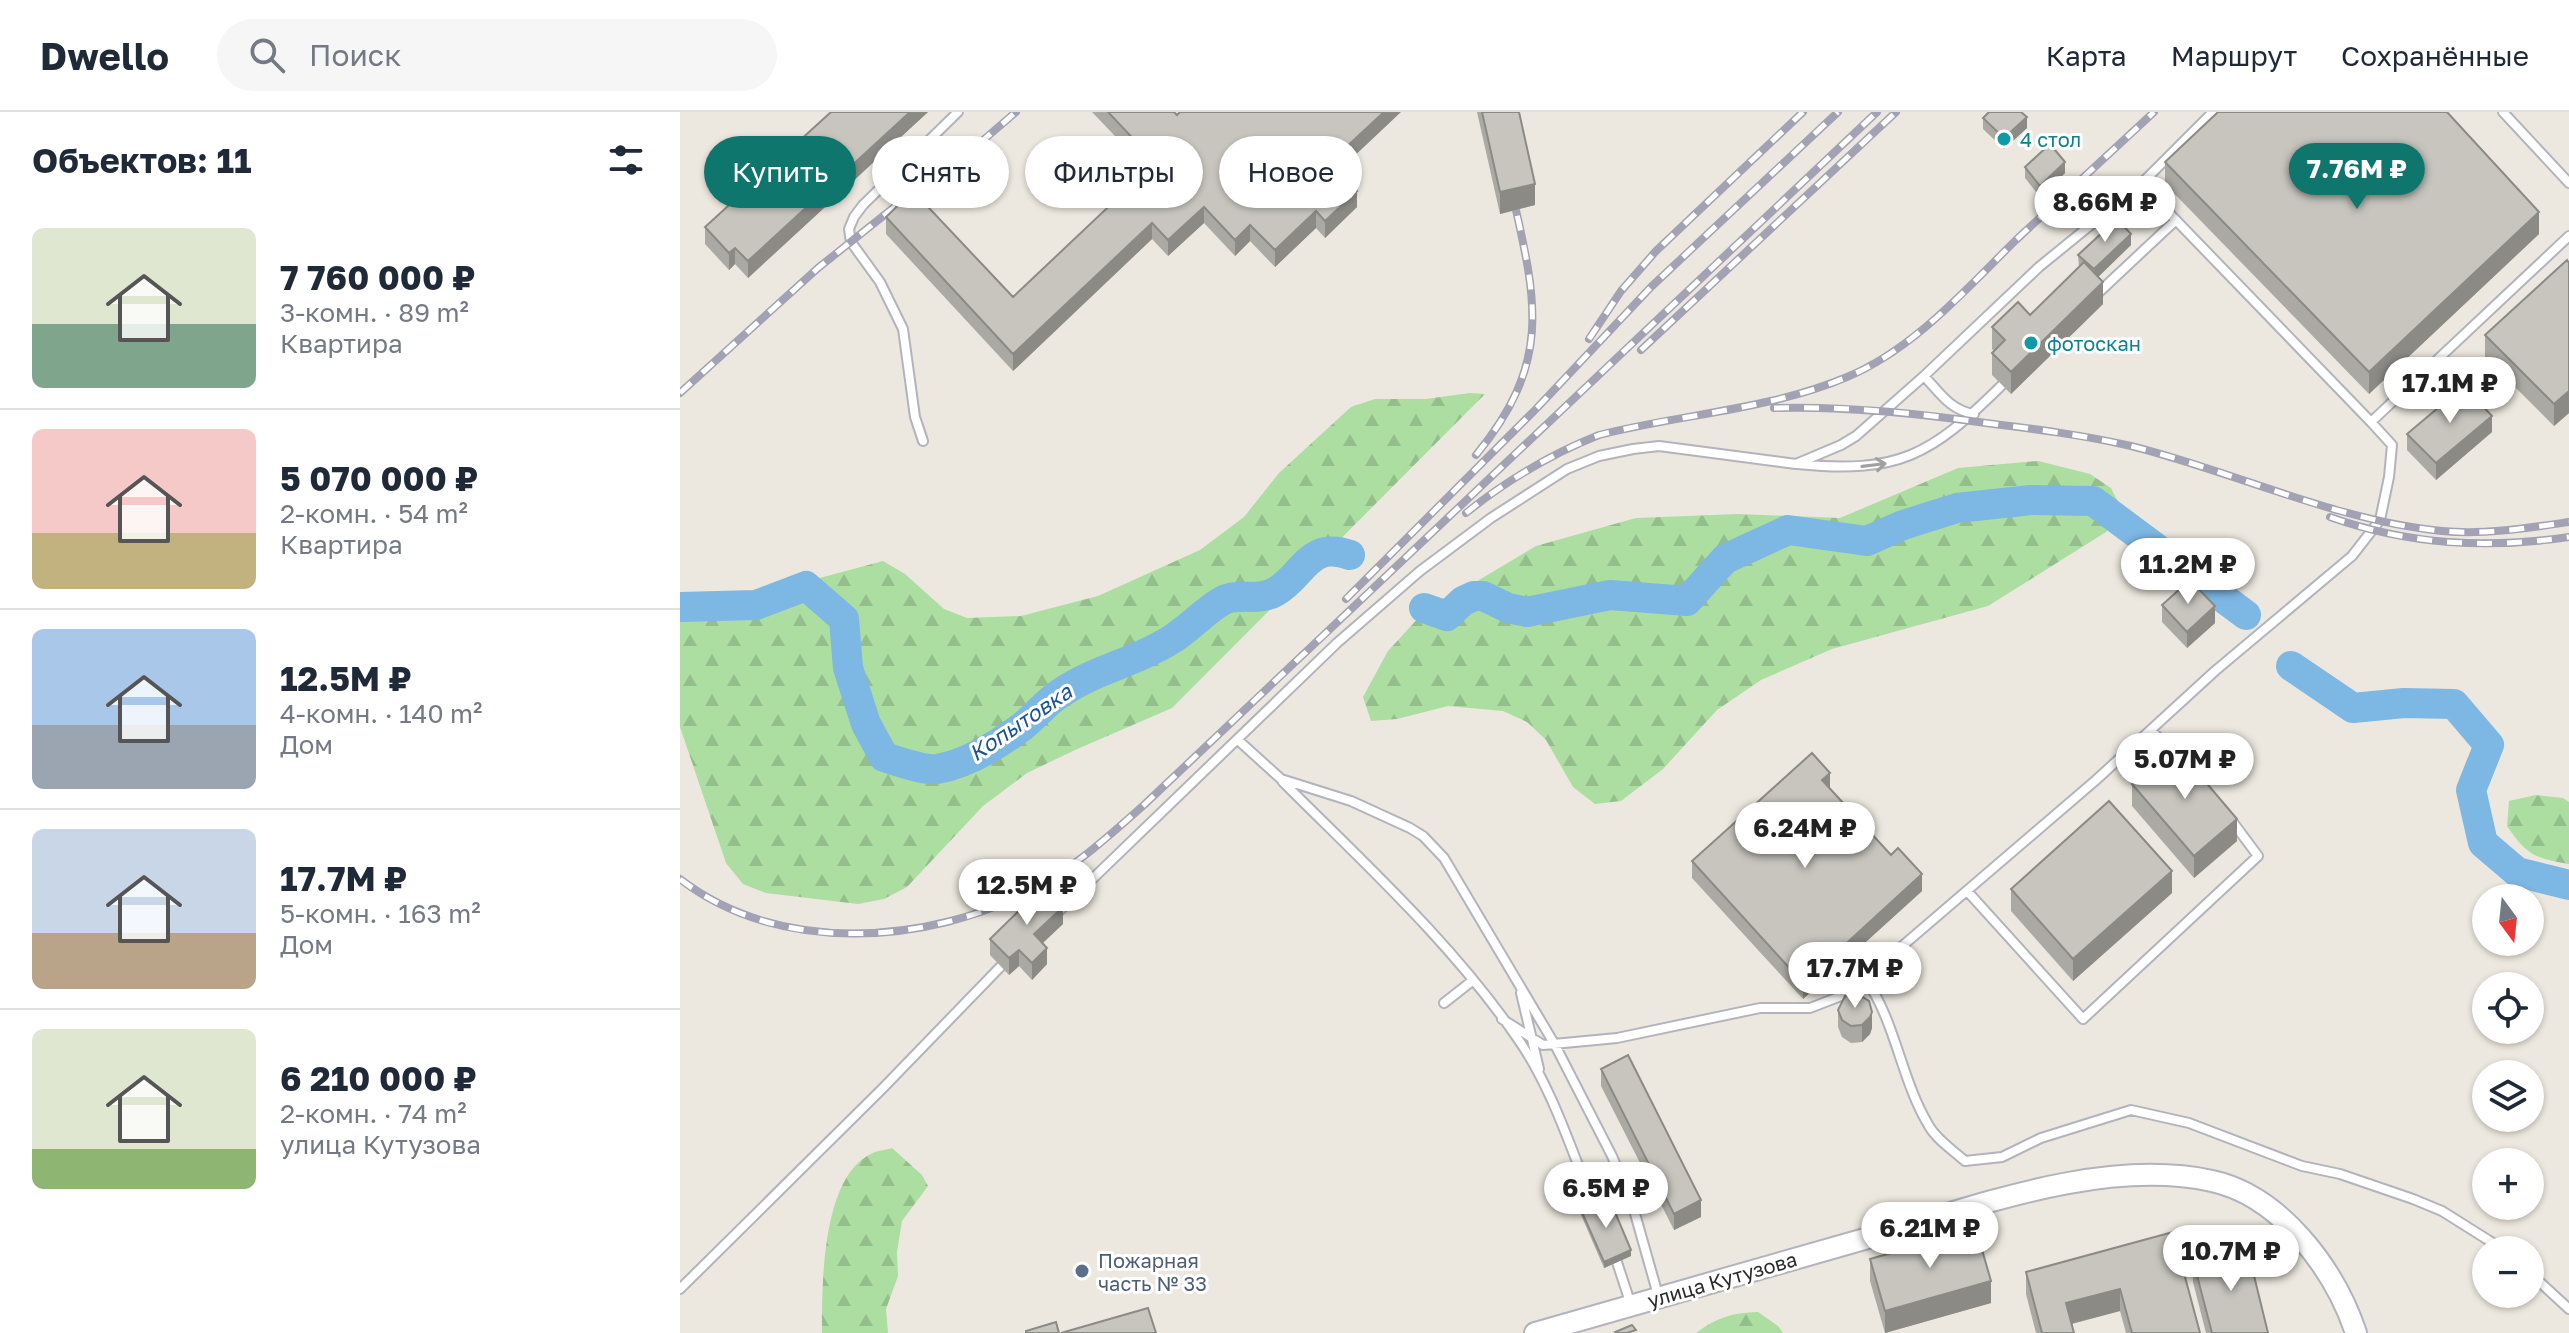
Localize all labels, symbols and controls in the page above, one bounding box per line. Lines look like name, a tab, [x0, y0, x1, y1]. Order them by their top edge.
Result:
search box	[217, 19, 777, 91]
text: Dwello	[40, 33, 169, 78]
icon: search	[245, 33, 289, 77]
text: Поиск	[309, 37, 401, 73]
text: Карта	[2046, 39, 2127, 72]
text: Маршрут	[2171, 39, 2297, 72]
text: Сохранённые	[2341, 39, 2529, 72]
place label: 4 стол	[2020, 127, 2081, 151]
marker: 4 стол	[1995, 130, 2013, 148]
chip: Купить	[704, 136, 856, 208]
chip: Снять	[872, 136, 1009, 208]
chip: Фильтры	[1025, 136, 1203, 208]
chip: Новое	[1219, 136, 1362, 208]
icon: filters	[604, 138, 648, 182]
text: Объектов: 11	[32, 140, 251, 180]
pin: 7.76M ₽	[2283, 143, 2431, 211]
text: 7.76M ₽	[2307, 153, 2407, 184]
pin: 8.66M ₽	[2031, 176, 2179, 244]
text: 8.66M ₽	[2052, 186, 2158, 217]
text: 7 760 000 ₽	[280, 257, 476, 297]
icon: home	[96, 260, 192, 356]
text: 3-комн. · 89 m²	[280, 297, 469, 328]
text: Квартира	[280, 328, 403, 359]
place label: фотоскан	[2047, 331, 2141, 355]
marker: фотоскан	[2022, 334, 2040, 352]
pin: 17.1M ₽	[2376, 357, 2524, 425]
text: 17.1M ₽	[2402, 367, 2498, 398]
text: 5 070 000 ₽	[280, 458, 478, 498]
one-way arrow	[1860, 458, 1886, 473]
icon: home	[96, 461, 192, 557]
text: 2-комн. · 54 m²	[280, 498, 468, 529]
text: Квартира	[280, 529, 403, 560]
pin: 11.2M ₽	[2114, 538, 2262, 606]
text: 11.2M ₽	[2139, 548, 2237, 579]
text: 12.5M ₽	[280, 658, 412, 698]
icon: home	[96, 661, 192, 757]
water label: Копытовка	[963, 677, 1078, 766]
text: 4-комн. · 140 m²	[280, 698, 482, 729]
text: Дом	[280, 729, 333, 760]
pin: 5.07M ₽	[2111, 733, 2259, 801]
text: 5.07M ₽	[2134, 743, 2236, 774]
pin: 6.24M ₽	[1731, 802, 1879, 870]
text: 6.24M ₽	[1753, 812, 1857, 843]
text: 17.7M ₽	[280, 858, 407, 898]
pin: 12.5M ₽	[953, 859, 1101, 927]
icon: home	[96, 861, 192, 957]
text: 12.5M ₽	[977, 869, 1077, 900]
north arrow	[2472, 884, 2544, 956]
map controls	[2472, 884, 2544, 1308]
text: 5-комн. · 163 m²	[280, 898, 481, 929]
text: Дом	[280, 929, 333, 960]
pin: 17.7M ₽	[1781, 942, 1929, 1010]
text: 17.7M ₽	[1806, 952, 1904, 983]
button: locate	[2472, 972, 2544, 1044]
text: 6 210 000 ₽	[280, 1058, 477, 1098]
button: layers	[2472, 1060, 2544, 1132]
icon: home	[96, 1061, 192, 1157]
text: 2-комн. · 74 m²	[280, 1098, 467, 1129]
text: улица Кутузова	[280, 1129, 481, 1160]
button: +	[2472, 1148, 2544, 1220]
pin: 6.5M ₽	[1541, 1162, 1671, 1230]
text: 6.5M ₽	[1562, 1172, 1650, 1203]
pin: 6.21M ₽	[1856, 1202, 2004, 1270]
text: 6.21M ₽	[1879, 1212, 1981, 1243]
pin: 10.7M ₽	[2157, 1225, 2305, 1293]
text: 10.7M ₽	[2181, 1235, 2281, 1266]
button: −	[2472, 1236, 2544, 1308]
street label: улица Кутузова	[1644, 1246, 1800, 1312]
place label: Пожарная часть № 33	[1098, 1248, 1207, 1295]
marker: Пожарная часть № 33	[1073, 1262, 1091, 1280]

